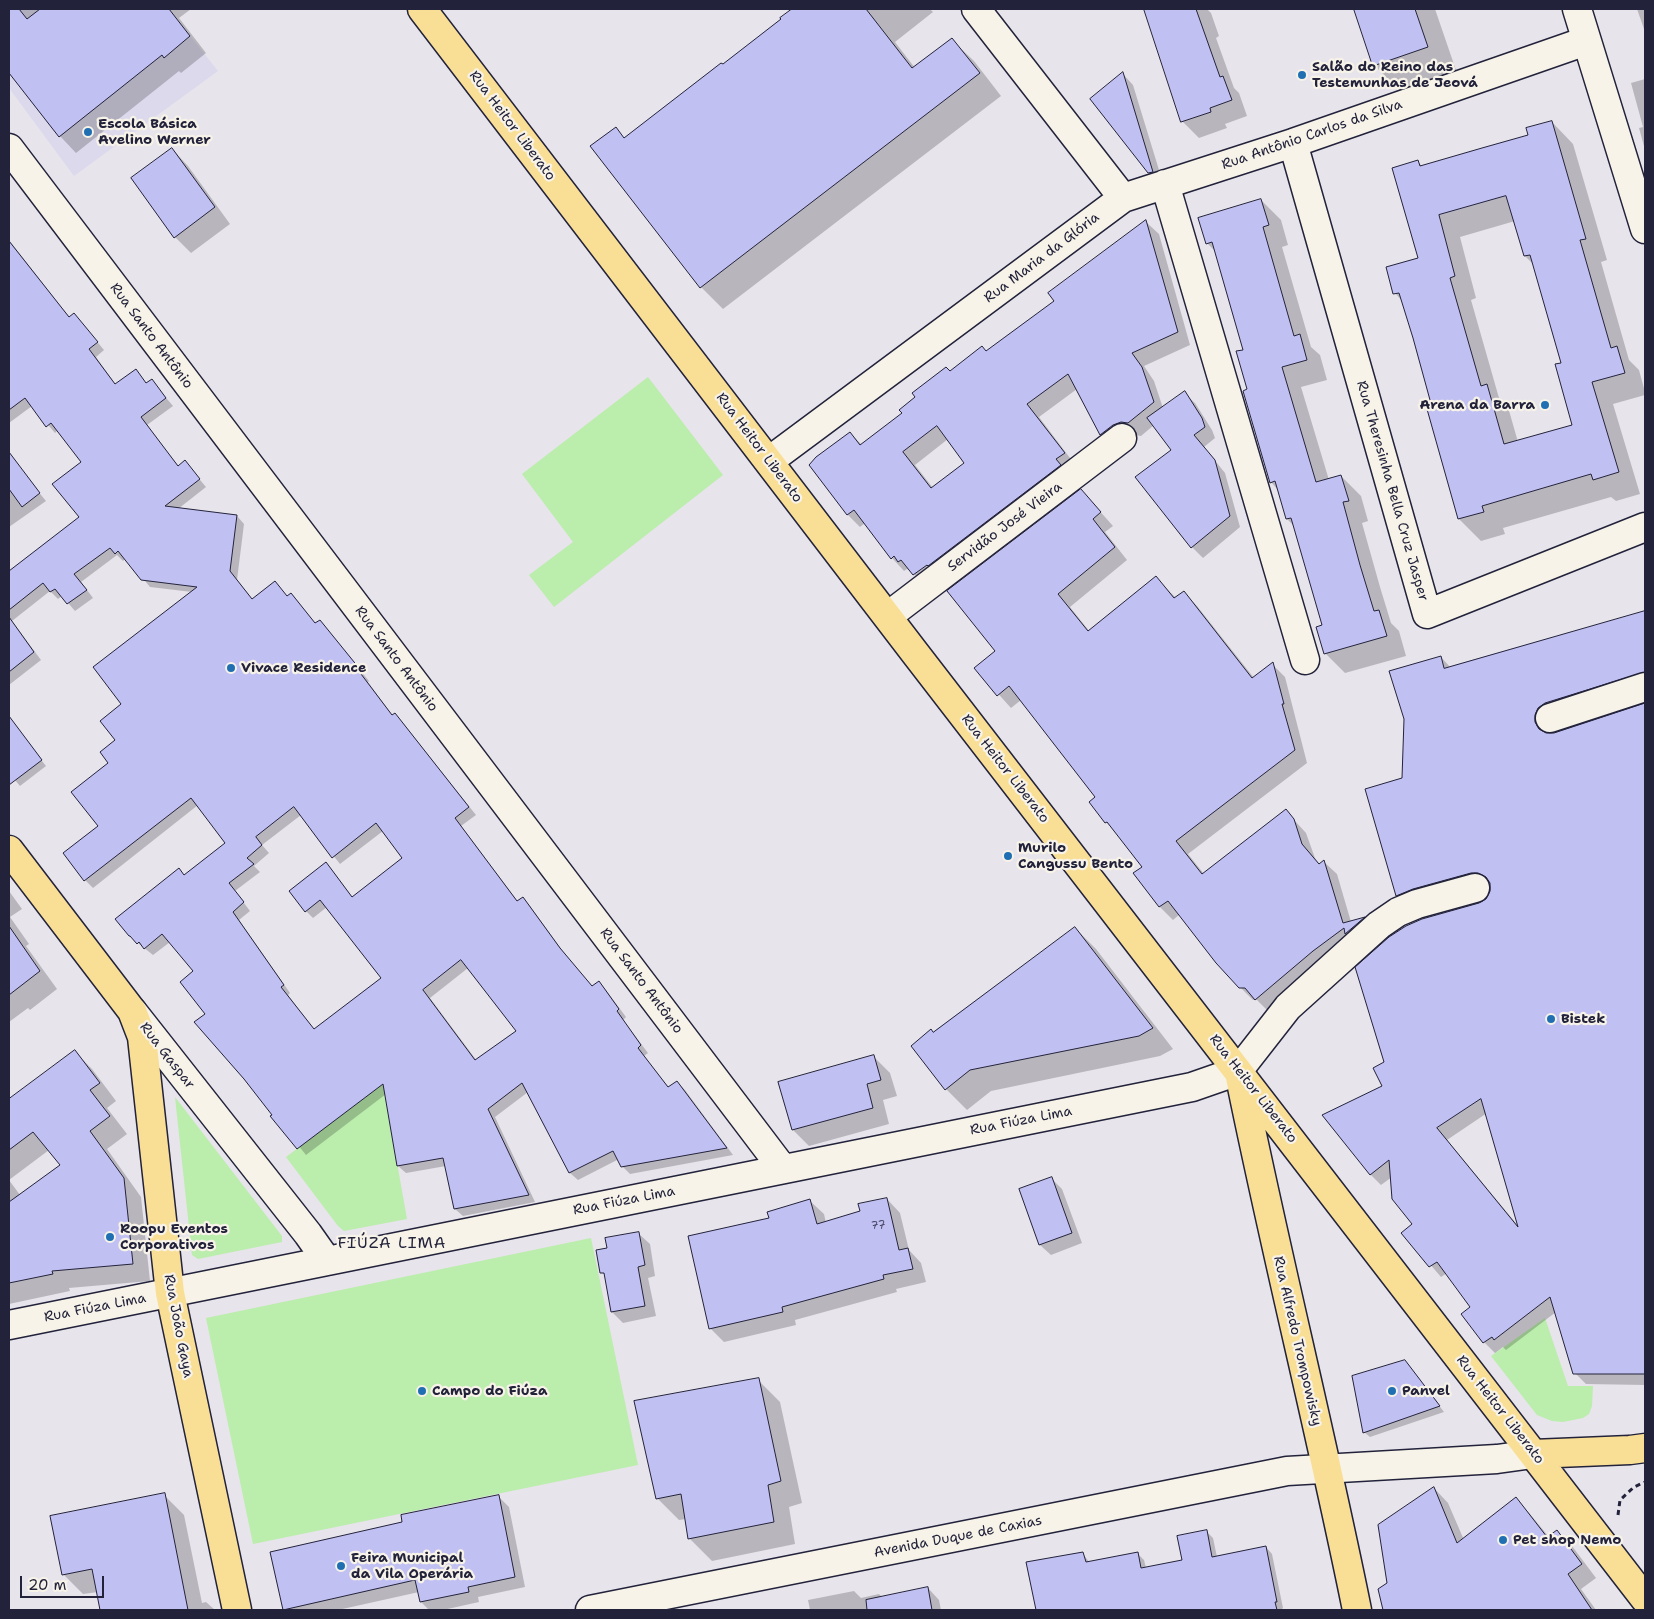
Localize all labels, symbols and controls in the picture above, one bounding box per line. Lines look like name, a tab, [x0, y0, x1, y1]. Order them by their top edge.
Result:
place label: Salão do Reino das Testemunhas de Jeová	[1312, 59, 1478, 92]
street label: Rua Heitor Liberato	[465, 68, 559, 184]
marker: Salão do Reino das Testemunhas de Jeová	[1296, 69, 1308, 81]
street label: Rua Antônio Carlos da Silva	[1220, 96, 1404, 174]
place label: Escola Básica Avelino Werner	[98, 116, 211, 148]
marker: Escola Básica Avelino Werner	[82, 126, 94, 138]
street label: Rua Maria da Glória	[981, 209, 1103, 307]
street label: Rua Santo Antônio	[106, 280, 196, 392]
street label: Rua Theresinha Bella Cruz Jasper	[1352, 379, 1432, 603]
street label: Rua Heitor Liberato	[712, 390, 806, 506]
place label: Arena da Barra	[1420, 397, 1535, 413]
marker: Arena da Barra	[1539, 399, 1551, 411]
street label: Servidão José Vieira	[945, 479, 1065, 575]
street label: Rua Santo Antônio	[351, 603, 441, 715]
place label: Vivace Residence	[241, 660, 366, 676]
marker: Vivace Residence	[225, 662, 237, 674]
street label: Rua Heitor Liberato	[957, 711, 1053, 827]
place label: Murilo Cangussu Bento	[1018, 840, 1133, 872]
marker: Murilo Cangussu Bento	[1002, 850, 1014, 862]
street label: Rua Santo Antônio	[596, 925, 686, 1037]
place label: Bistek	[1561, 1011, 1605, 1027]
marker: Bistek	[1545, 1013, 1557, 1025]
street label: Rua Gaspar	[136, 1019, 198, 1093]
street label: Rua Heitor Liberato	[1205, 1031, 1301, 1147]
street label: Rua Fiúza Lima	[969, 1103, 1073, 1139]
street label: Rua Fiúza Lima	[572, 1183, 676, 1219]
house number: 77	[871, 1219, 885, 1233]
place label: Roopu Eventos Corporativos	[120, 1221, 228, 1254]
marker: Roopu Eventos Corporativos	[104, 1231, 116, 1243]
district label: FIÚZA LIMA	[336, 1234, 448, 1254]
street label: Rua Alfredo Trompowisky	[1269, 1254, 1325, 1428]
street label: Rua João Gaya	[160, 1273, 196, 1379]
street label: Rua Fiúza Lima	[43, 1290, 147, 1326]
street label: Rua Heitor Liberato	[1452, 1352, 1548, 1468]
place label: Campo do Fiúza	[432, 1383, 548, 1399]
place label: Panvel	[1402, 1383, 1450, 1399]
marker: Campo do Fiúza	[416, 1385, 428, 1397]
marker: Panvel	[1386, 1385, 1398, 1397]
street label: Avenida Duque de Caxias	[872, 1512, 1044, 1562]
place label: Pet shop Nemo	[1513, 1532, 1621, 1548]
marker: Pet shop Nemo	[1497, 1534, 1509, 1546]
place label: Feira Municipal da Vila Operária	[351, 1550, 473, 1582]
marker: Feira Municipal da Vila Operária	[335, 1560, 347, 1572]
scale bar	[22, 1566, 106, 1598]
text: 20 m	[28, 1575, 67, 1595]

